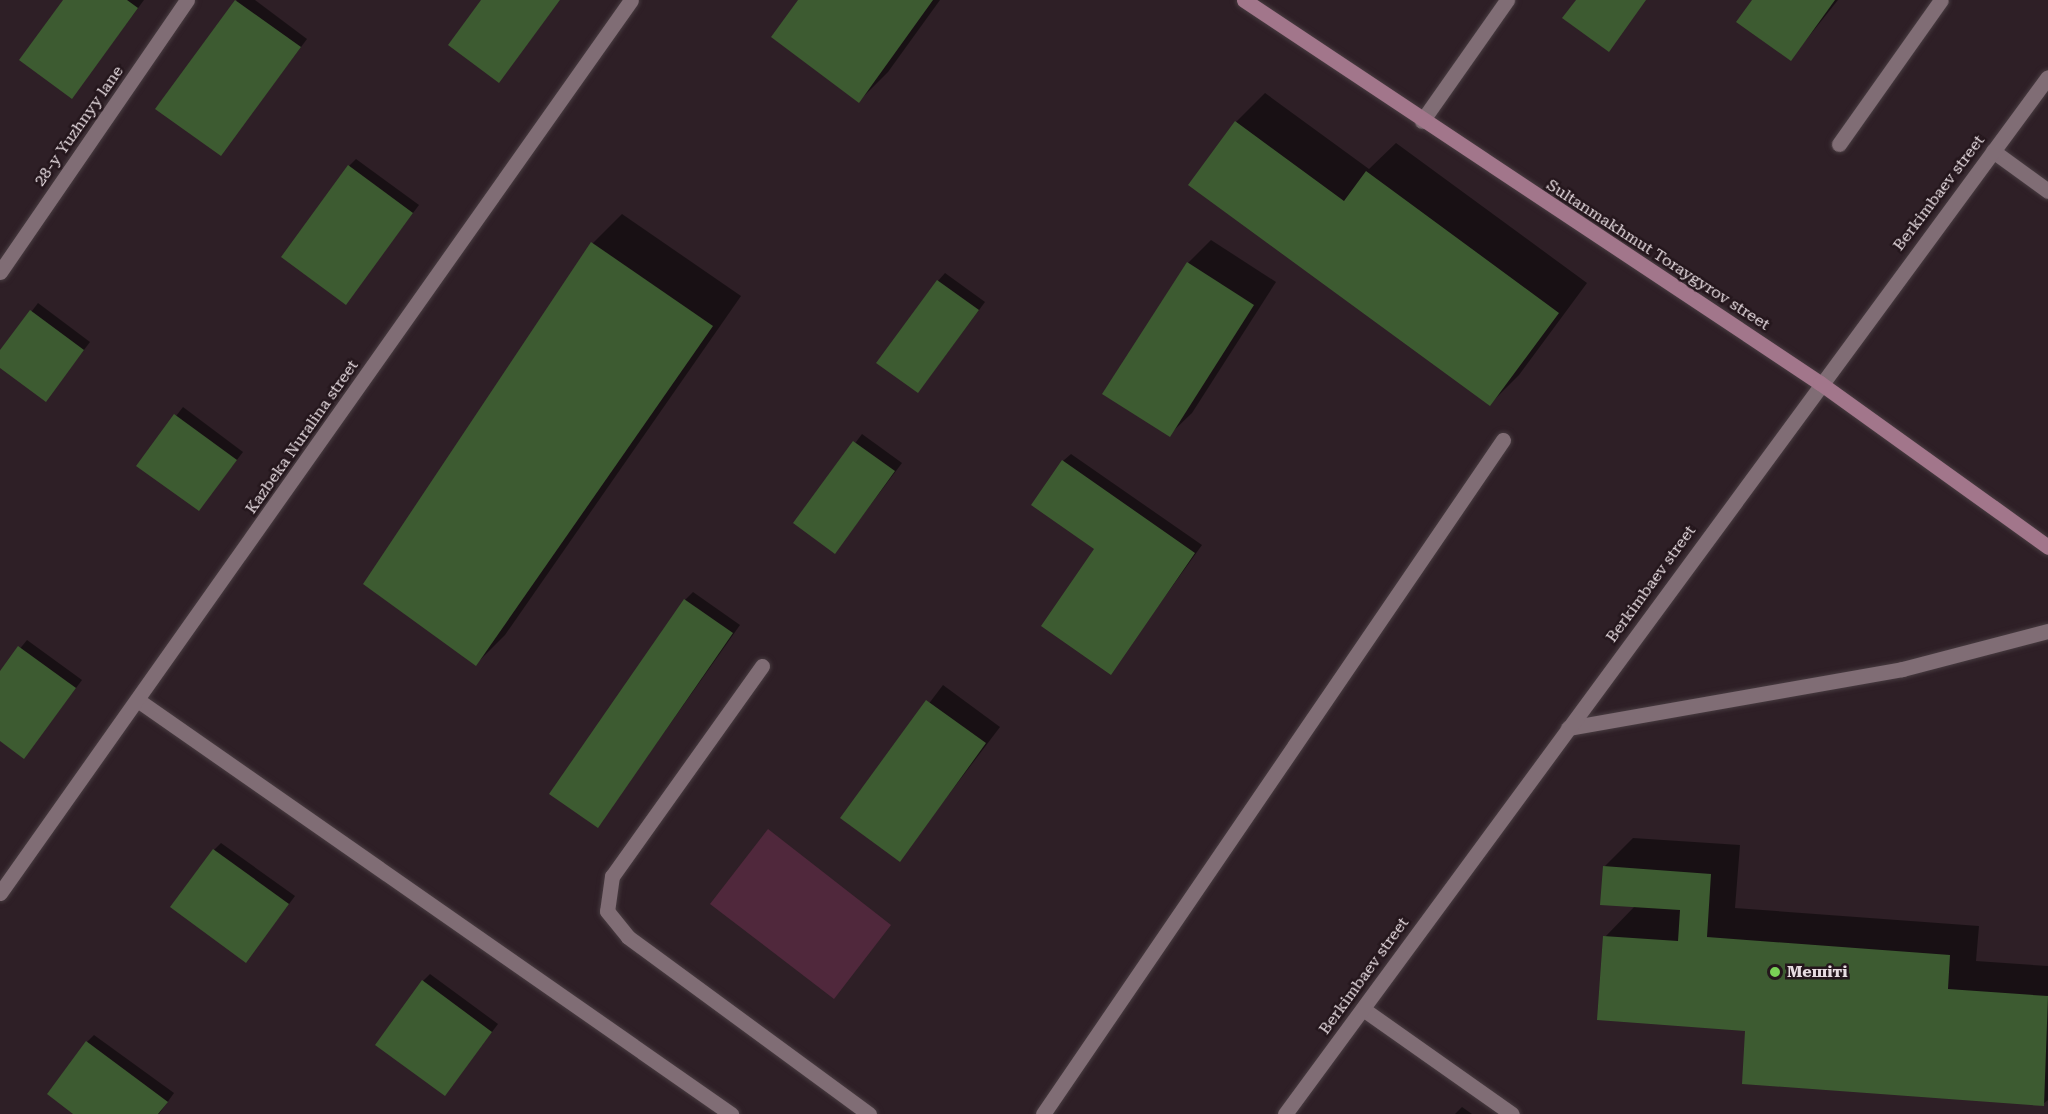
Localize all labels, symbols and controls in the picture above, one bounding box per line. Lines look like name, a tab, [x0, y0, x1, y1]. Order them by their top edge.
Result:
street label: 28-y Yuzhnyy lane	[30, 62, 128, 190]
street label: Berkimbaev street	[1889, 131, 1989, 255]
street label: Sultanmakhmut Toraygyrov street	[1543, 175, 1773, 335]
street label: Kazbeka Nuralina street	[242, 356, 362, 518]
street label: Berkimbaev street	[1602, 522, 1700, 646]
street label: Berkimbaev street	[1315, 914, 1413, 1038]
place label: Мешіті	[1787, 962, 1847, 982]
marker: Мешіті	[1768, 965, 1782, 979]

